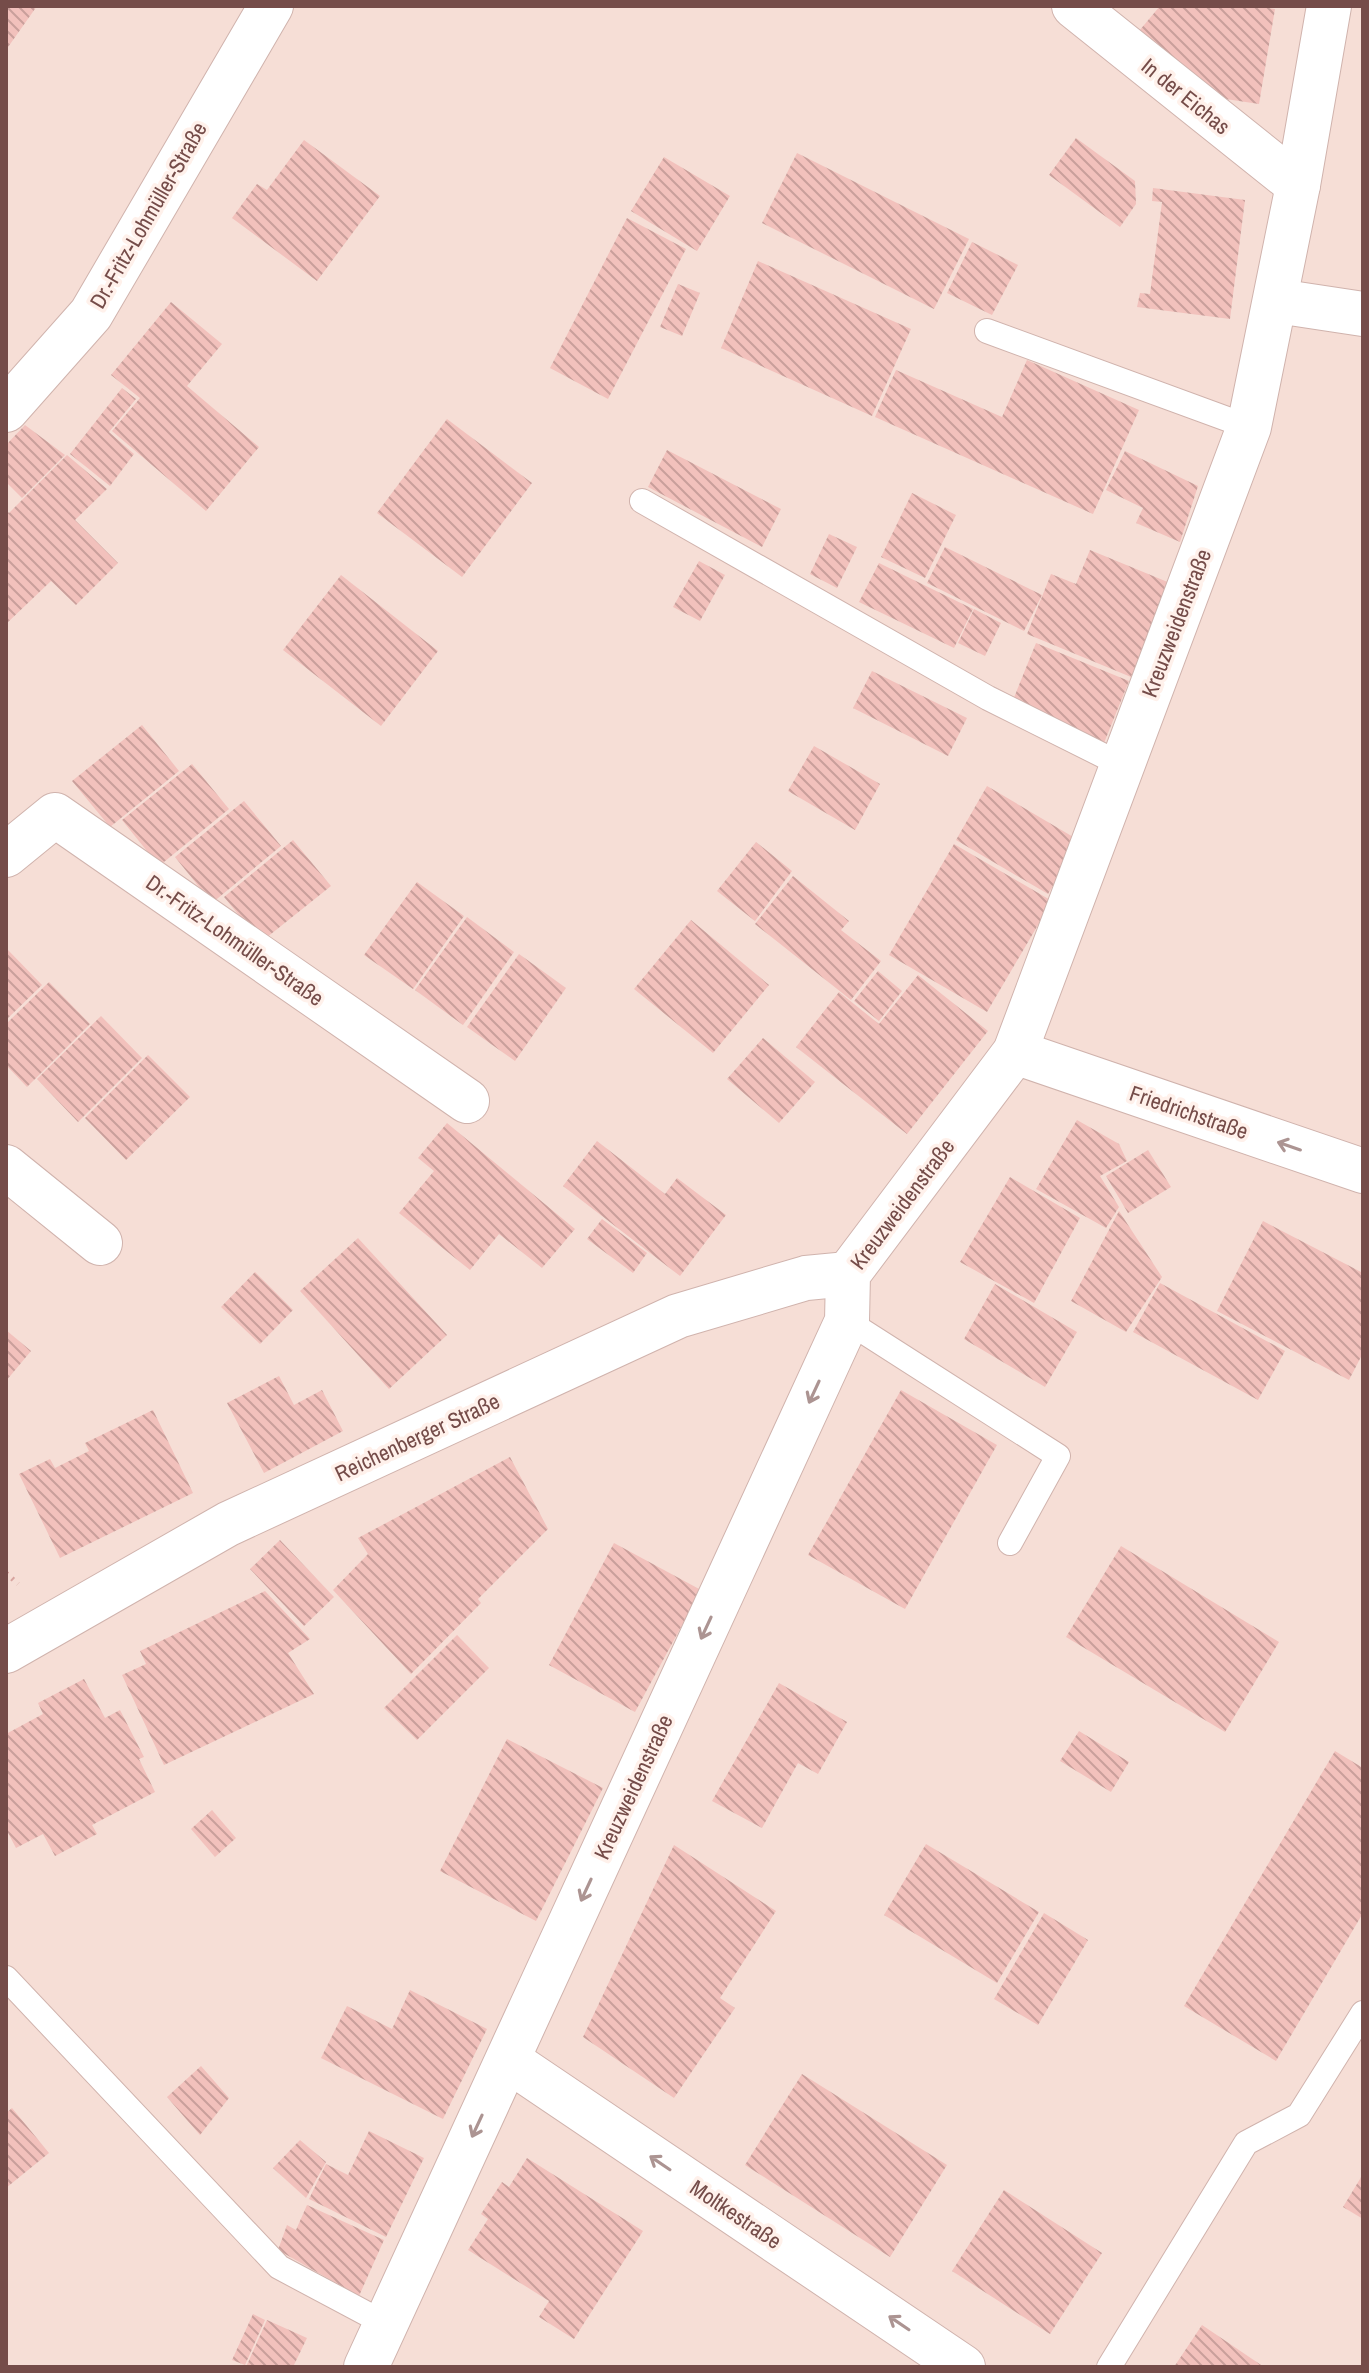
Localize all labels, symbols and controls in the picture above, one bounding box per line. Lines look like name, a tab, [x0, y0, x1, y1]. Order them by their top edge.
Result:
street label: In der Eichas	[1135, 51, 1237, 141]
street label: Dr.-Fritz-Lohmüller-Straße	[82, 116, 214, 314]
street label: Kreuzweidenstraße	[1134, 545, 1218, 701]
street label: Dr.-Fritz-Lohmüller-Straße	[140, 867, 330, 1013]
street label: Friedrichstraße	[1126, 1078, 1252, 1146]
street label: Kreuzweidenstraße	[843, 1133, 961, 1275]
one-way arrow	[1277, 1137, 1302, 1152]
one-way arrow	[806, 1380, 821, 1404]
street label: Reichenberger Straße	[330, 1386, 504, 1488]
one-way arrow	[698, 1616, 713, 1640]
street label: Kreuzweidenstraße	[586, 1710, 680, 1864]
one-way arrow	[578, 1878, 593, 1902]
one-way arrow	[469, 2114, 484, 2138]
one-way arrow	[649, 2155, 671, 2171]
street label: Moltkestraße	[684, 2172, 788, 2256]
one-way arrow	[888, 2315, 910, 2332]

